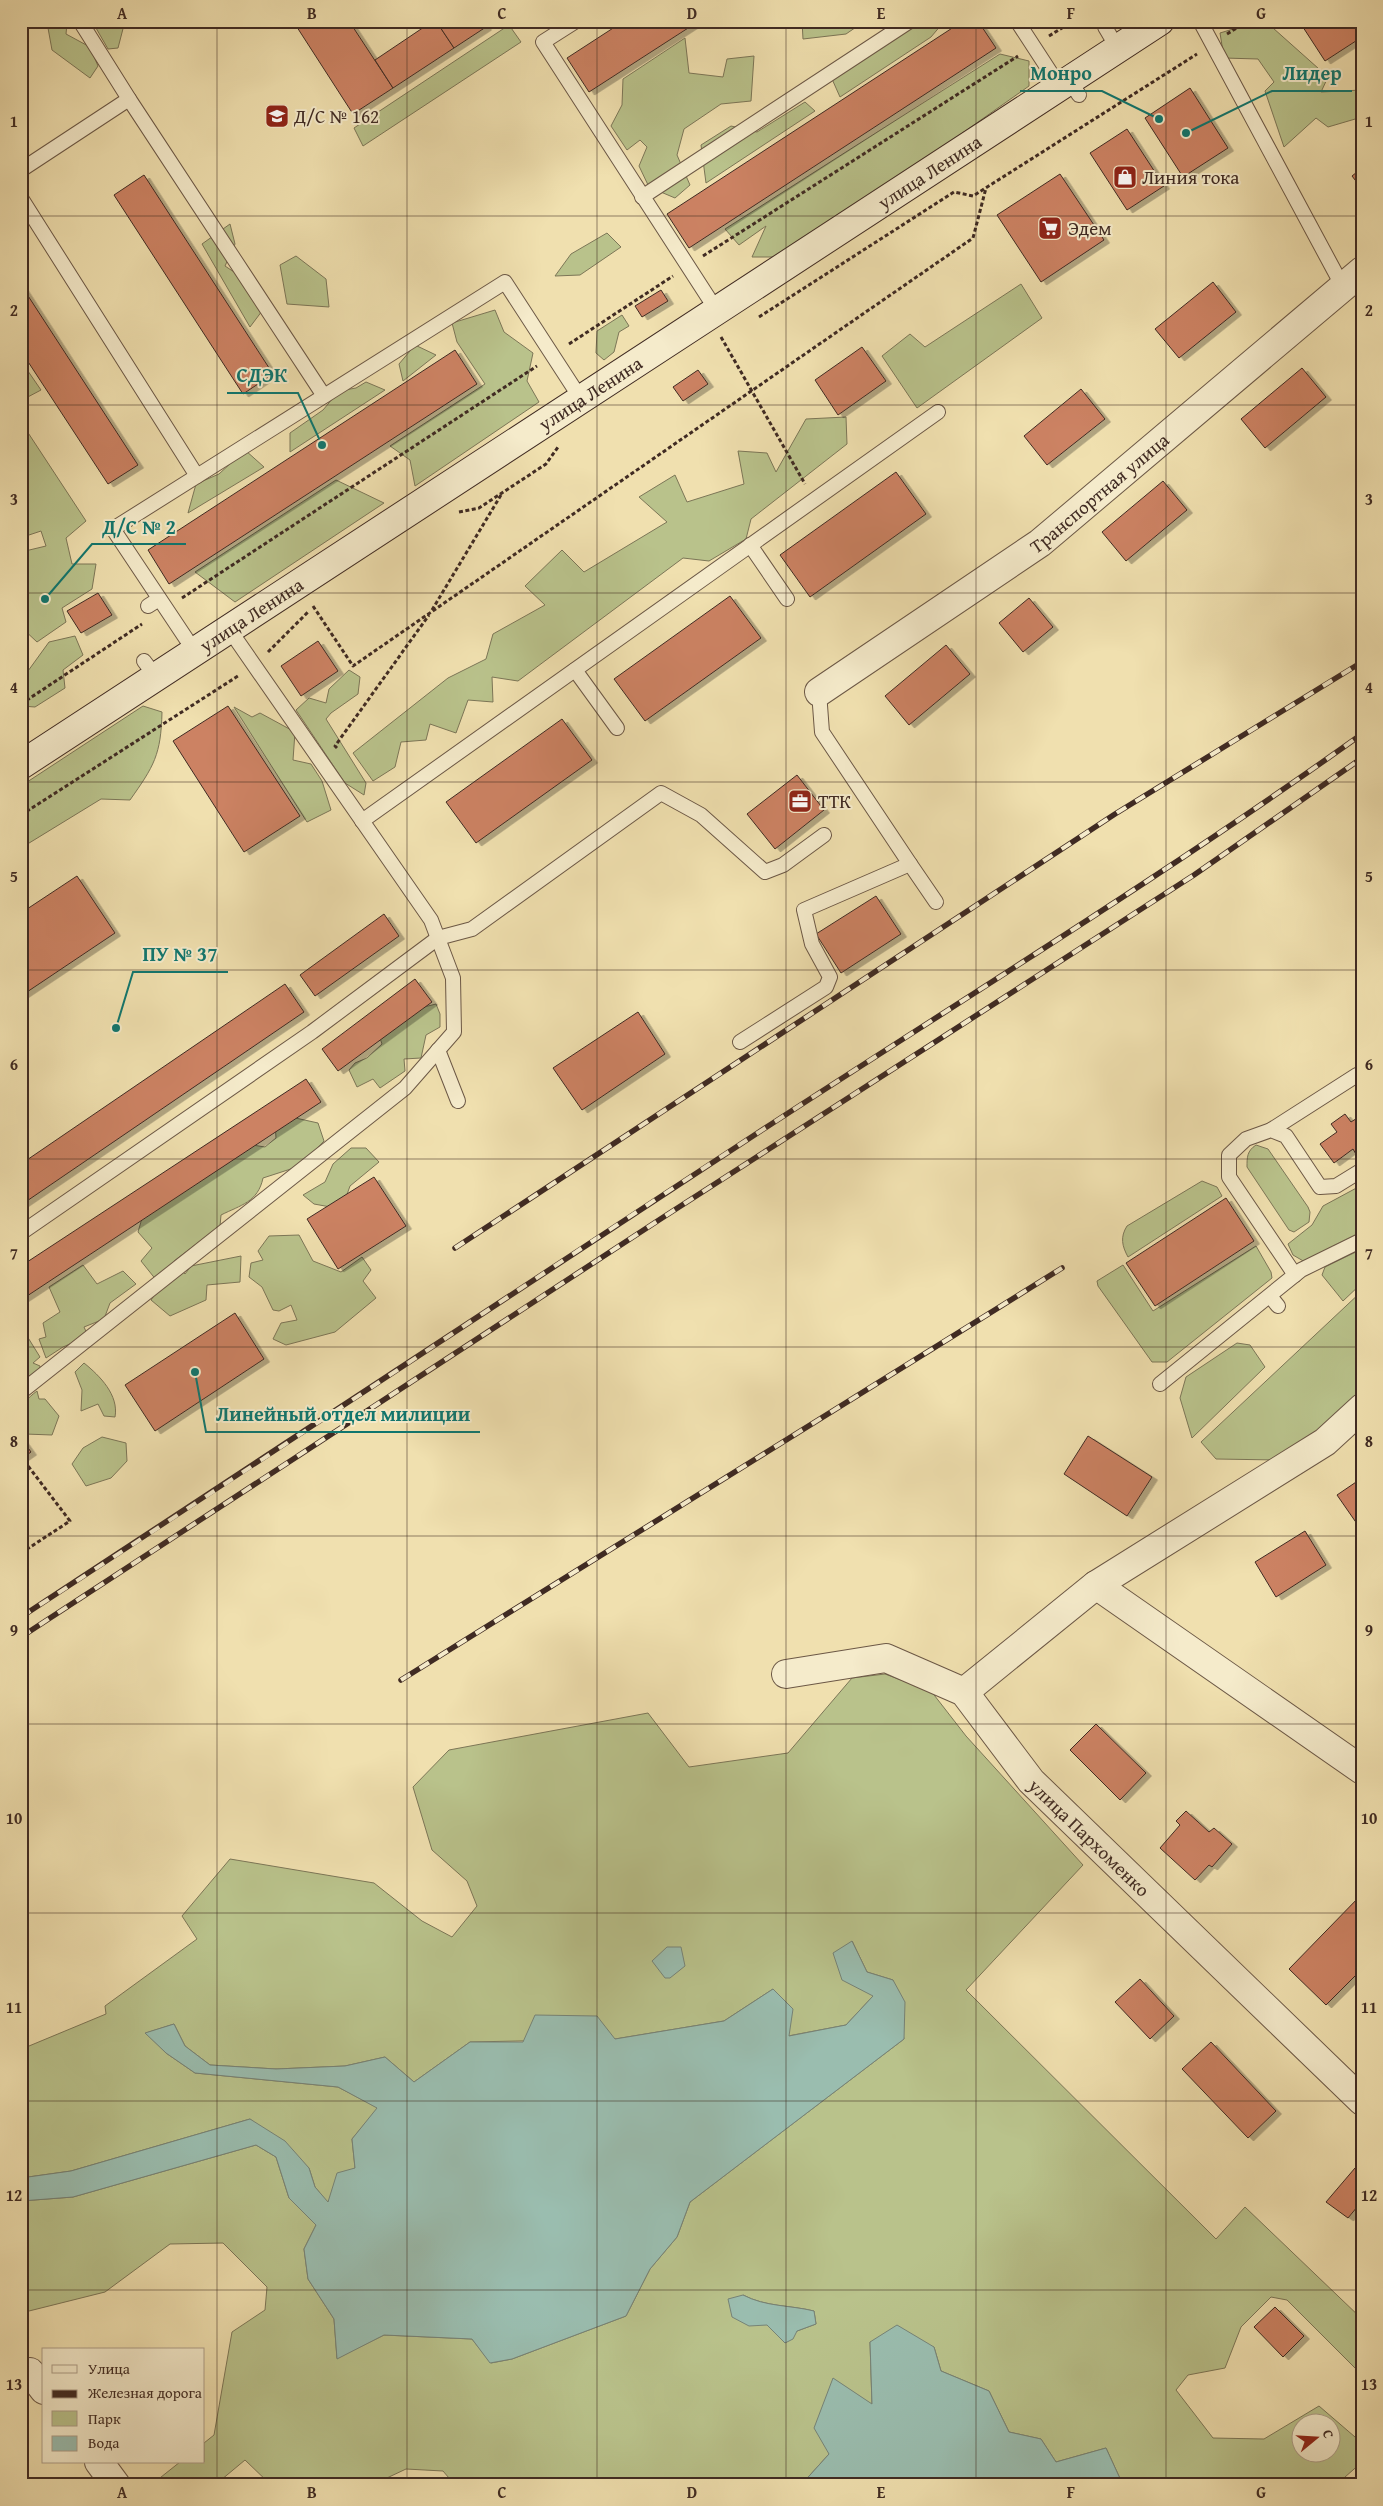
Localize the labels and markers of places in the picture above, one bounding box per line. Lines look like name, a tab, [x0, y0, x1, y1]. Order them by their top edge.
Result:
callout: Монро	[1020, 56, 1102, 91]
callout: Лидер	[1272, 56, 1352, 91]
place label: Д/С № 162	[293, 102, 379, 130]
school or university icon: Д/С № 162	[264, 103, 290, 129]
place label: Линия тока	[1142, 163, 1239, 191]
shop icon: Линия тока	[1112, 164, 1138, 190]
place label: Эдем	[1068, 214, 1112, 242]
supermarket icon: Эдем	[1037, 215, 1063, 241]
callout: СДЭК	[227, 358, 298, 393]
callout: Д/С № 2	[92, 509, 186, 544]
place label: ТТК	[818, 787, 851, 815]
office icon: ТТК	[787, 788, 813, 814]
callout: ПУ № 37	[133, 937, 228, 972]
callout: Линейный отдел милиции	[206, 1397, 480, 1432]

